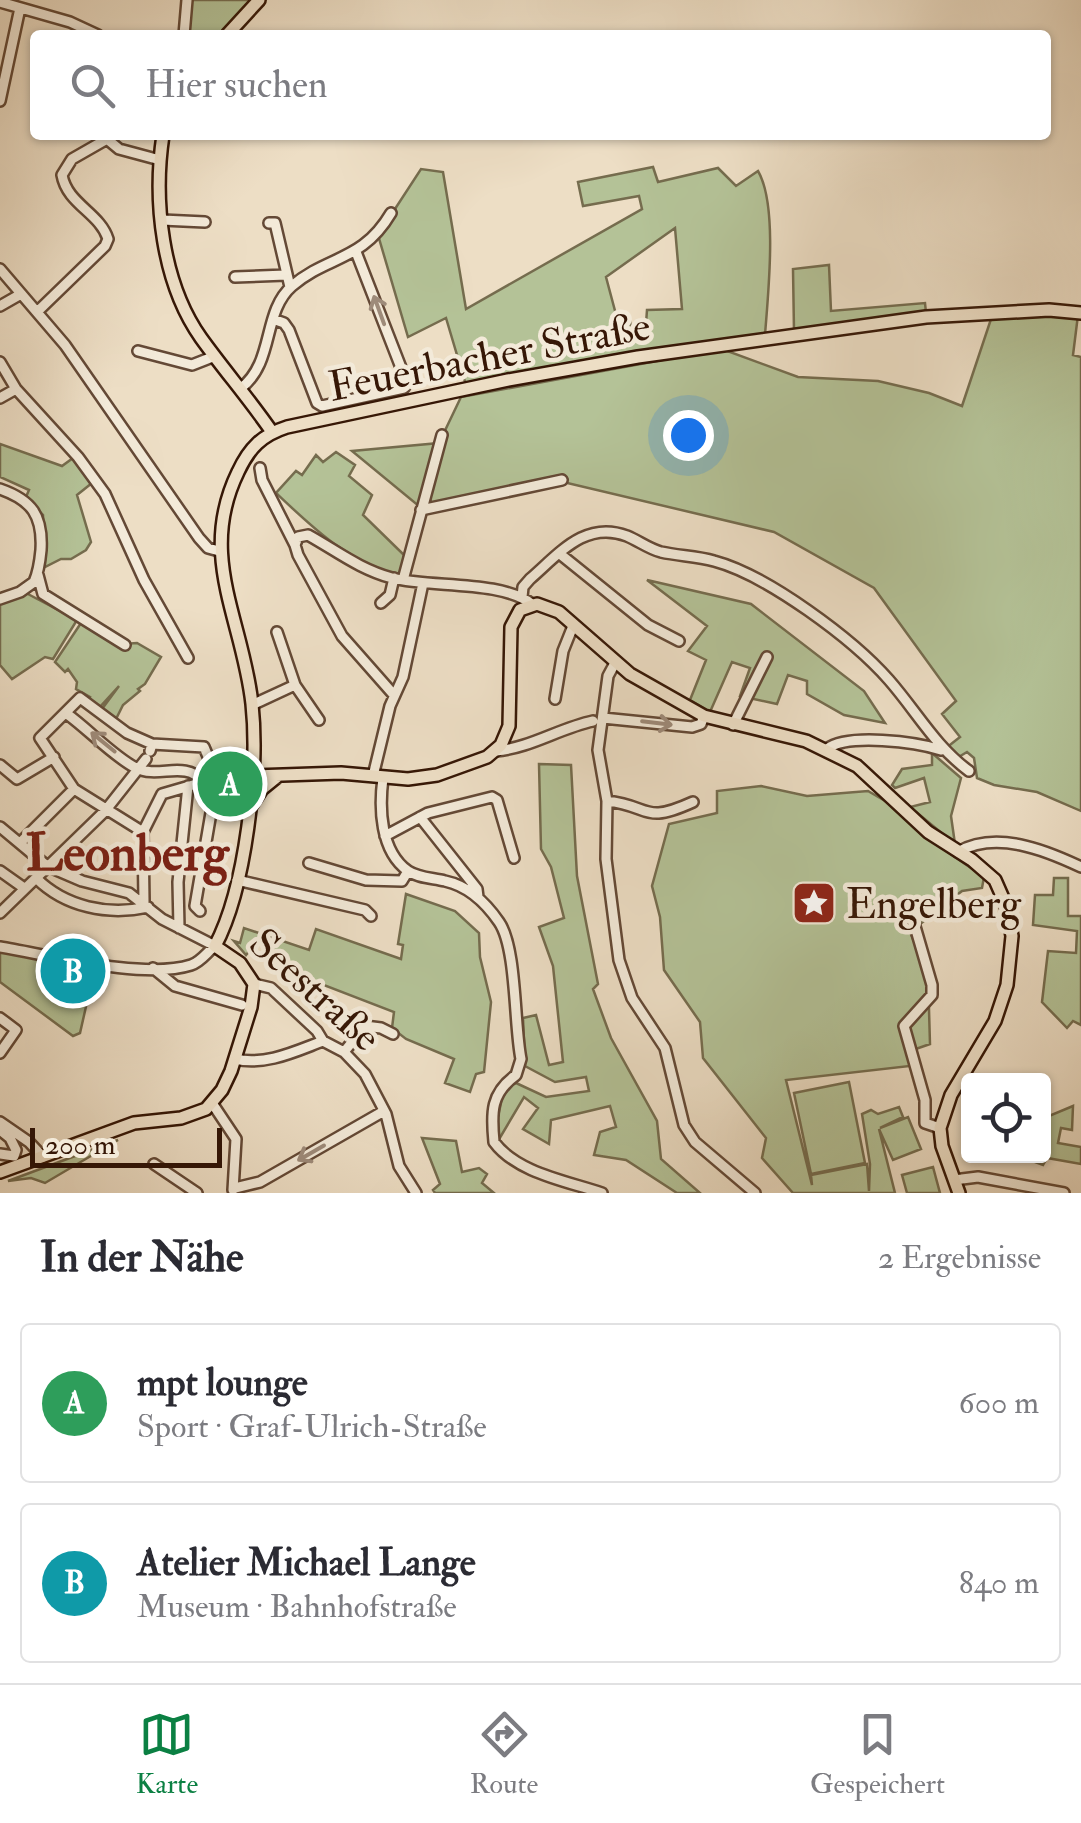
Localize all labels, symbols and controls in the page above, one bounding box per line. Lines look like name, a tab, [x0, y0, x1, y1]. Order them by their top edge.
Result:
search box	[30, 30, 1051, 140]
icon: search	[65, 58, 120, 113]
text: Hier suchen	[145, 61, 328, 109]
one-way arrow	[369, 296, 387, 327]
street label: Feuerbacher Straße	[324, 300, 655, 414]
your location	[663, 410, 714, 461]
one-way arrow	[640, 715, 672, 733]
one-way arrow	[90, 732, 117, 753]
pin: A	[198, 746, 262, 822]
district label: Leonberg	[25, 821, 231, 886]
place label: Engelberg	[846, 879, 1022, 931]
place icon: Engelberg	[791, 880, 837, 926]
street label: Seestraße	[238, 918, 391, 1063]
pin: B	[40, 934, 106, 1008]
map controls	[961, 1073, 1051, 1163]
button: locate	[961, 1073, 1051, 1163]
scale bar	[30, 1123, 222, 1168]
text: 200 m	[45, 1128, 116, 1163]
one-way arrow	[297, 1144, 326, 1164]
text: In der Nähe	[40, 1232, 244, 1284]
text: 2 Ergebnisse	[878, 1238, 1041, 1278]
text: mpt lounge	[137, 1359, 308, 1407]
text: A	[64, 1383, 85, 1423]
text: 600 m	[959, 1383, 1039, 1423]
text: Sport · Graf-Ulrich-Straße	[137, 1407, 487, 1447]
text: Atelier Michael Lange	[137, 1539, 476, 1587]
text: B	[64, 1563, 85, 1603]
text: 840 m	[959, 1563, 1039, 1603]
text: Museum · Bahnhofstraße	[137, 1587, 457, 1627]
tab: Karte	[136, 1707, 198, 1802]
tab: Route	[470, 1707, 538, 1802]
tab: Gespeichert	[810, 1707, 945, 1802]

